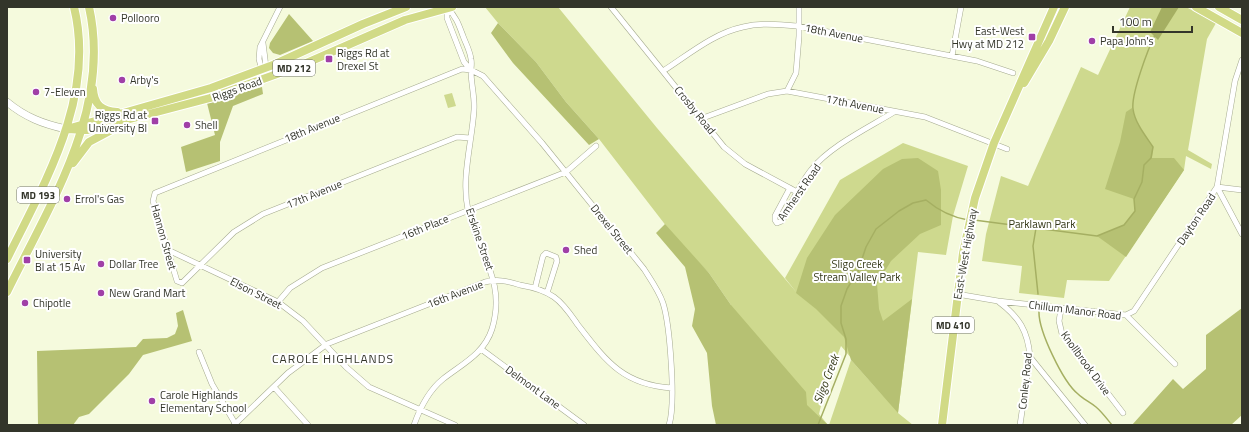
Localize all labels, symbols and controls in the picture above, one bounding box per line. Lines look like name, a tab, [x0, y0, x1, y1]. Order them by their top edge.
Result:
scale bar	[1113, 8, 1192, 34]
place label: Pollooro	[121, 10, 160, 26]
text: 100 m	[1119, 12, 1152, 31]
marker: Pollooro	[108, 13, 118, 23]
street label: 18th Avenue	[804, 20, 865, 47]
place label: East-West Hwy at MD 212	[951, 23, 1024, 52]
marker: East-West Hwy at MD 212	[1027, 32, 1037, 42]
place label: Papa John's	[1100, 33, 1154, 49]
marker: Papa John's	[1087, 36, 1097, 46]
place label: Riggs Rd at Drexel St	[337, 45, 389, 74]
marker: Riggs Rd at Drexel St	[324, 54, 334, 64]
road number: MD 212	[273, 60, 315, 76]
place label: Arby's	[130, 72, 159, 88]
street label: Riggs Road	[210, 73, 264, 105]
marker: Arby's	[117, 75, 127, 85]
street label: Crosby Road	[671, 83, 720, 138]
place label: 7-Eleven	[44, 84, 86, 100]
marker: 7-Eleven	[31, 87, 41, 97]
street label: 17th Avenue	[825, 91, 886, 118]
place label: Riggs Rd at University Bl	[89, 107, 147, 136]
street label: 18th Avenue	[282, 109, 343, 146]
marker: Riggs Rd at University Bl	[150, 116, 160, 126]
place label: Shell	[195, 117, 218, 133]
marker: Shell	[182, 120, 192, 130]
street label: Amherst Road	[773, 160, 825, 224]
street label: 17th Avenue	[284, 175, 345, 212]
road number: MD 193	[17, 187, 59, 203]
street label: Dayton Road	[1173, 190, 1219, 248]
place label: Errol's Gas	[75, 191, 124, 207]
marker: Errol's Gas	[62, 194, 72, 204]
street label: Drexel Street	[587, 201, 637, 257]
street label: Hannon Street	[147, 202, 181, 272]
street label: Erskine Street	[462, 206, 498, 272]
street label: East-West Highway	[949, 207, 981, 301]
street label: 16th Place	[399, 210, 451, 244]
park label: Parklawn Park	[1009, 216, 1076, 232]
place label: Shed	[574, 242, 597, 258]
marker: Shed	[561, 245, 571, 255]
place label: University Bl at 15 Av	[35, 246, 86, 275]
marker: University Bl at 15 Av	[22, 255, 32, 265]
place label: Dollar Tree	[109, 256, 159, 272]
park label: Sligo Creek Stream Valley Park	[813, 256, 901, 285]
marker: Dollar Tree	[96, 259, 106, 269]
street label: Elson Street	[227, 273, 285, 313]
street label: 16th Avenue	[425, 276, 486, 312]
place label: New Grand Mart	[109, 285, 185, 301]
marker: New Grand Mart	[96, 288, 106, 298]
place label: Chipotle	[33, 295, 71, 311]
street label: Chillum Manor Road	[1028, 296, 1122, 324]
marker: Chipotle	[20, 298, 30, 308]
road number: MD 410	[932, 317, 974, 333]
street label: Knollbrook Drive	[1057, 328, 1115, 399]
district label: CAROLE HIGHLANDS	[272, 349, 394, 368]
water label: Sligo Creek	[808, 350, 845, 406]
street label: Conley Road	[1014, 352, 1036, 410]
street label: Delmont Lane	[502, 362, 564, 413]
place label: Carole Highlands Elementary School	[160, 387, 247, 416]
marker: Carole Highlands Elementary School	[147, 396, 157, 406]

